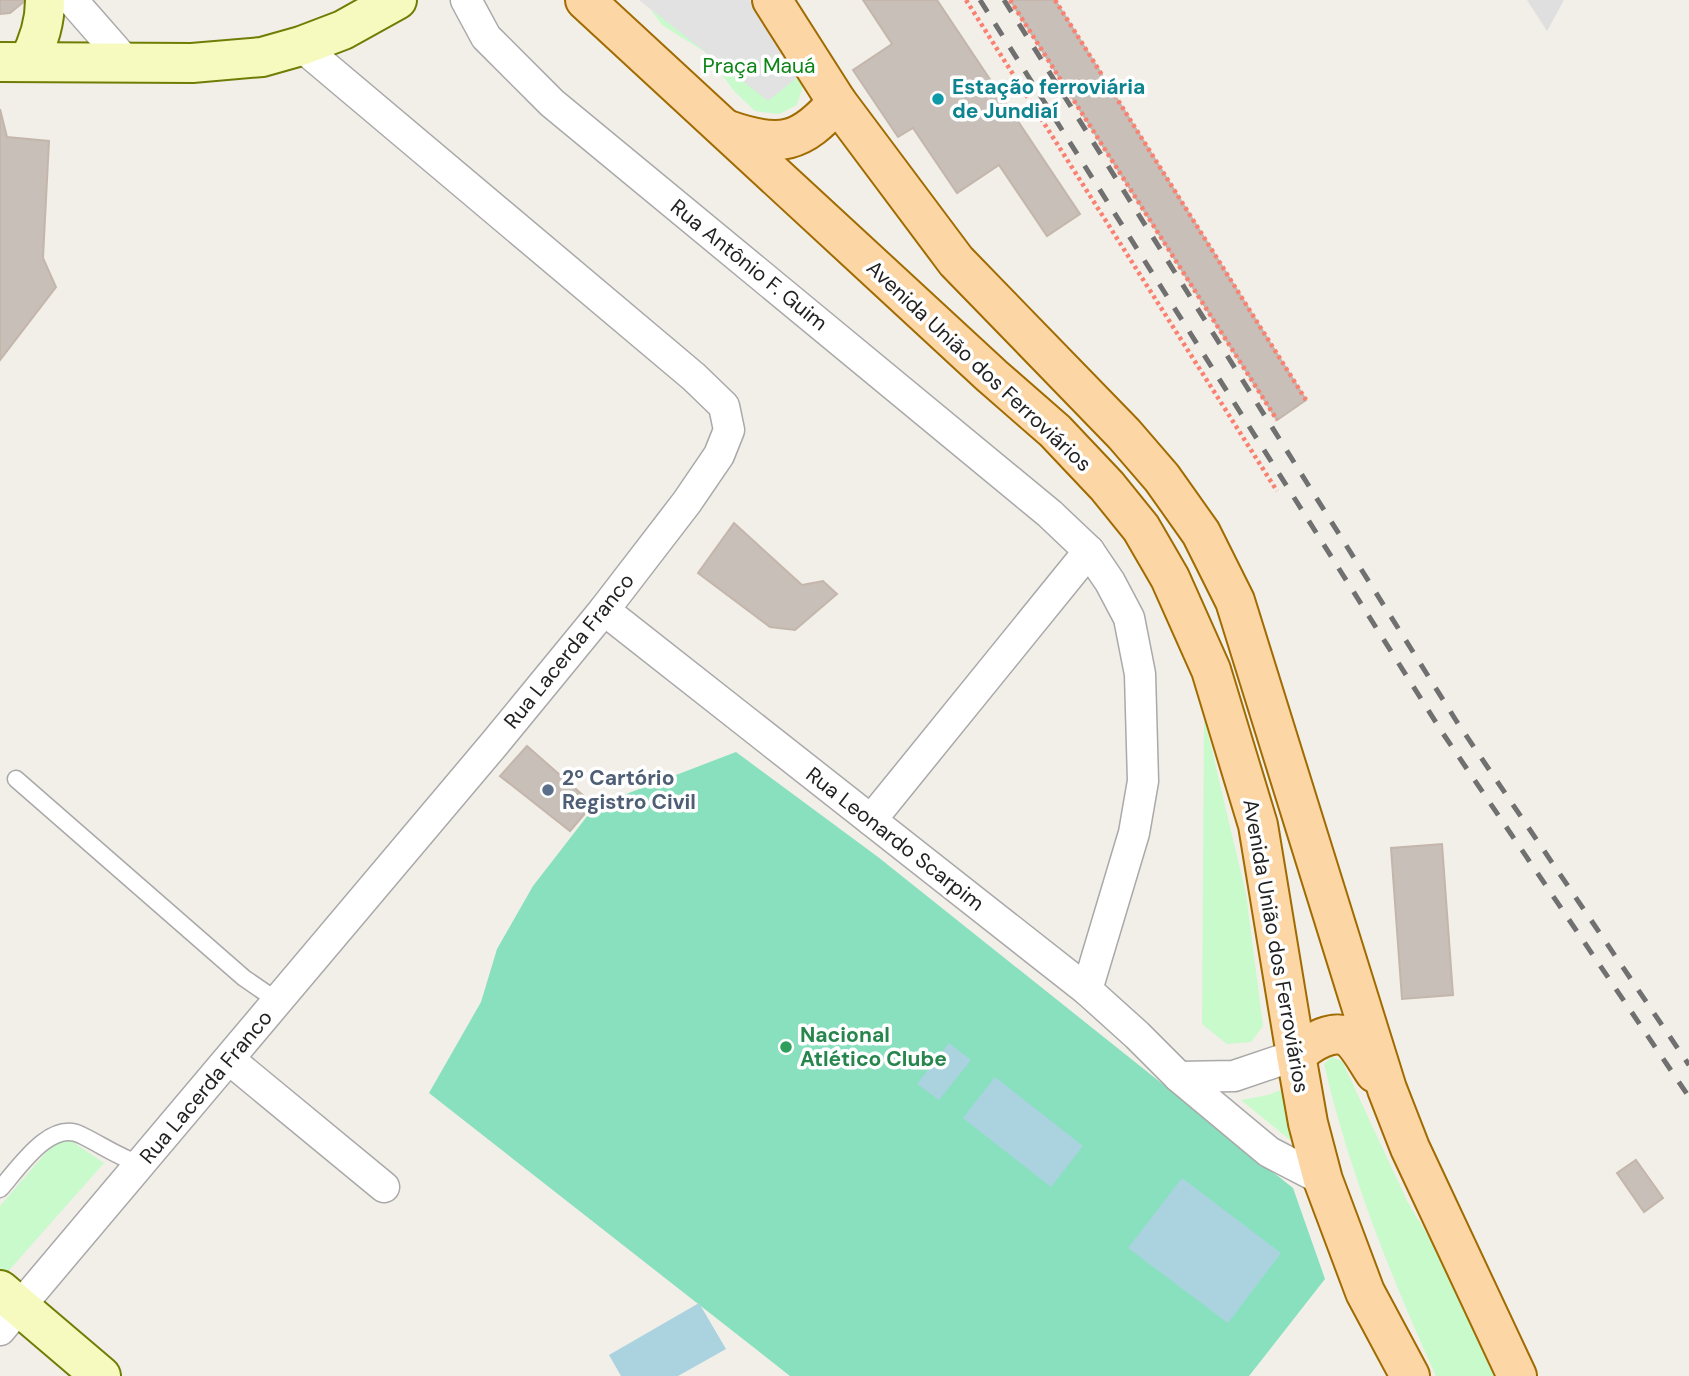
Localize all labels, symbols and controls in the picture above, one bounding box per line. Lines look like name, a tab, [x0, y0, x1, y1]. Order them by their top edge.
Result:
park label: Praça Mauá	[703, 52, 815, 80]
place label: Estação ferroviária de Jundiaí	[952, 73, 1145, 125]
marker: Estação ferroviária de Jundiaí	[930, 91, 946, 107]
street label: Rua Antônio F. Guim	[665, 193, 833, 337]
street label: Avenida União dos Ferroviários	[861, 254, 1097, 478]
street label: Rua Lacerda Franco	[498, 567, 640, 735]
street label: Rua Leonardo Scarpim	[800, 761, 990, 917]
place label: 2º Cartório Registro Civil	[562, 764, 696, 816]
marker: 2º Cartório Registro Civil	[540, 782, 556, 798]
street label: Avenida União dos Ferroviários	[1236, 797, 1316, 1095]
street label: Rua Lacerda Franco	[133, 1004, 279, 1170]
place label: Nacional Atlético Clube	[800, 1021, 947, 1073]
marker: Nacional Atlético Clube	[778, 1039, 794, 1055]

